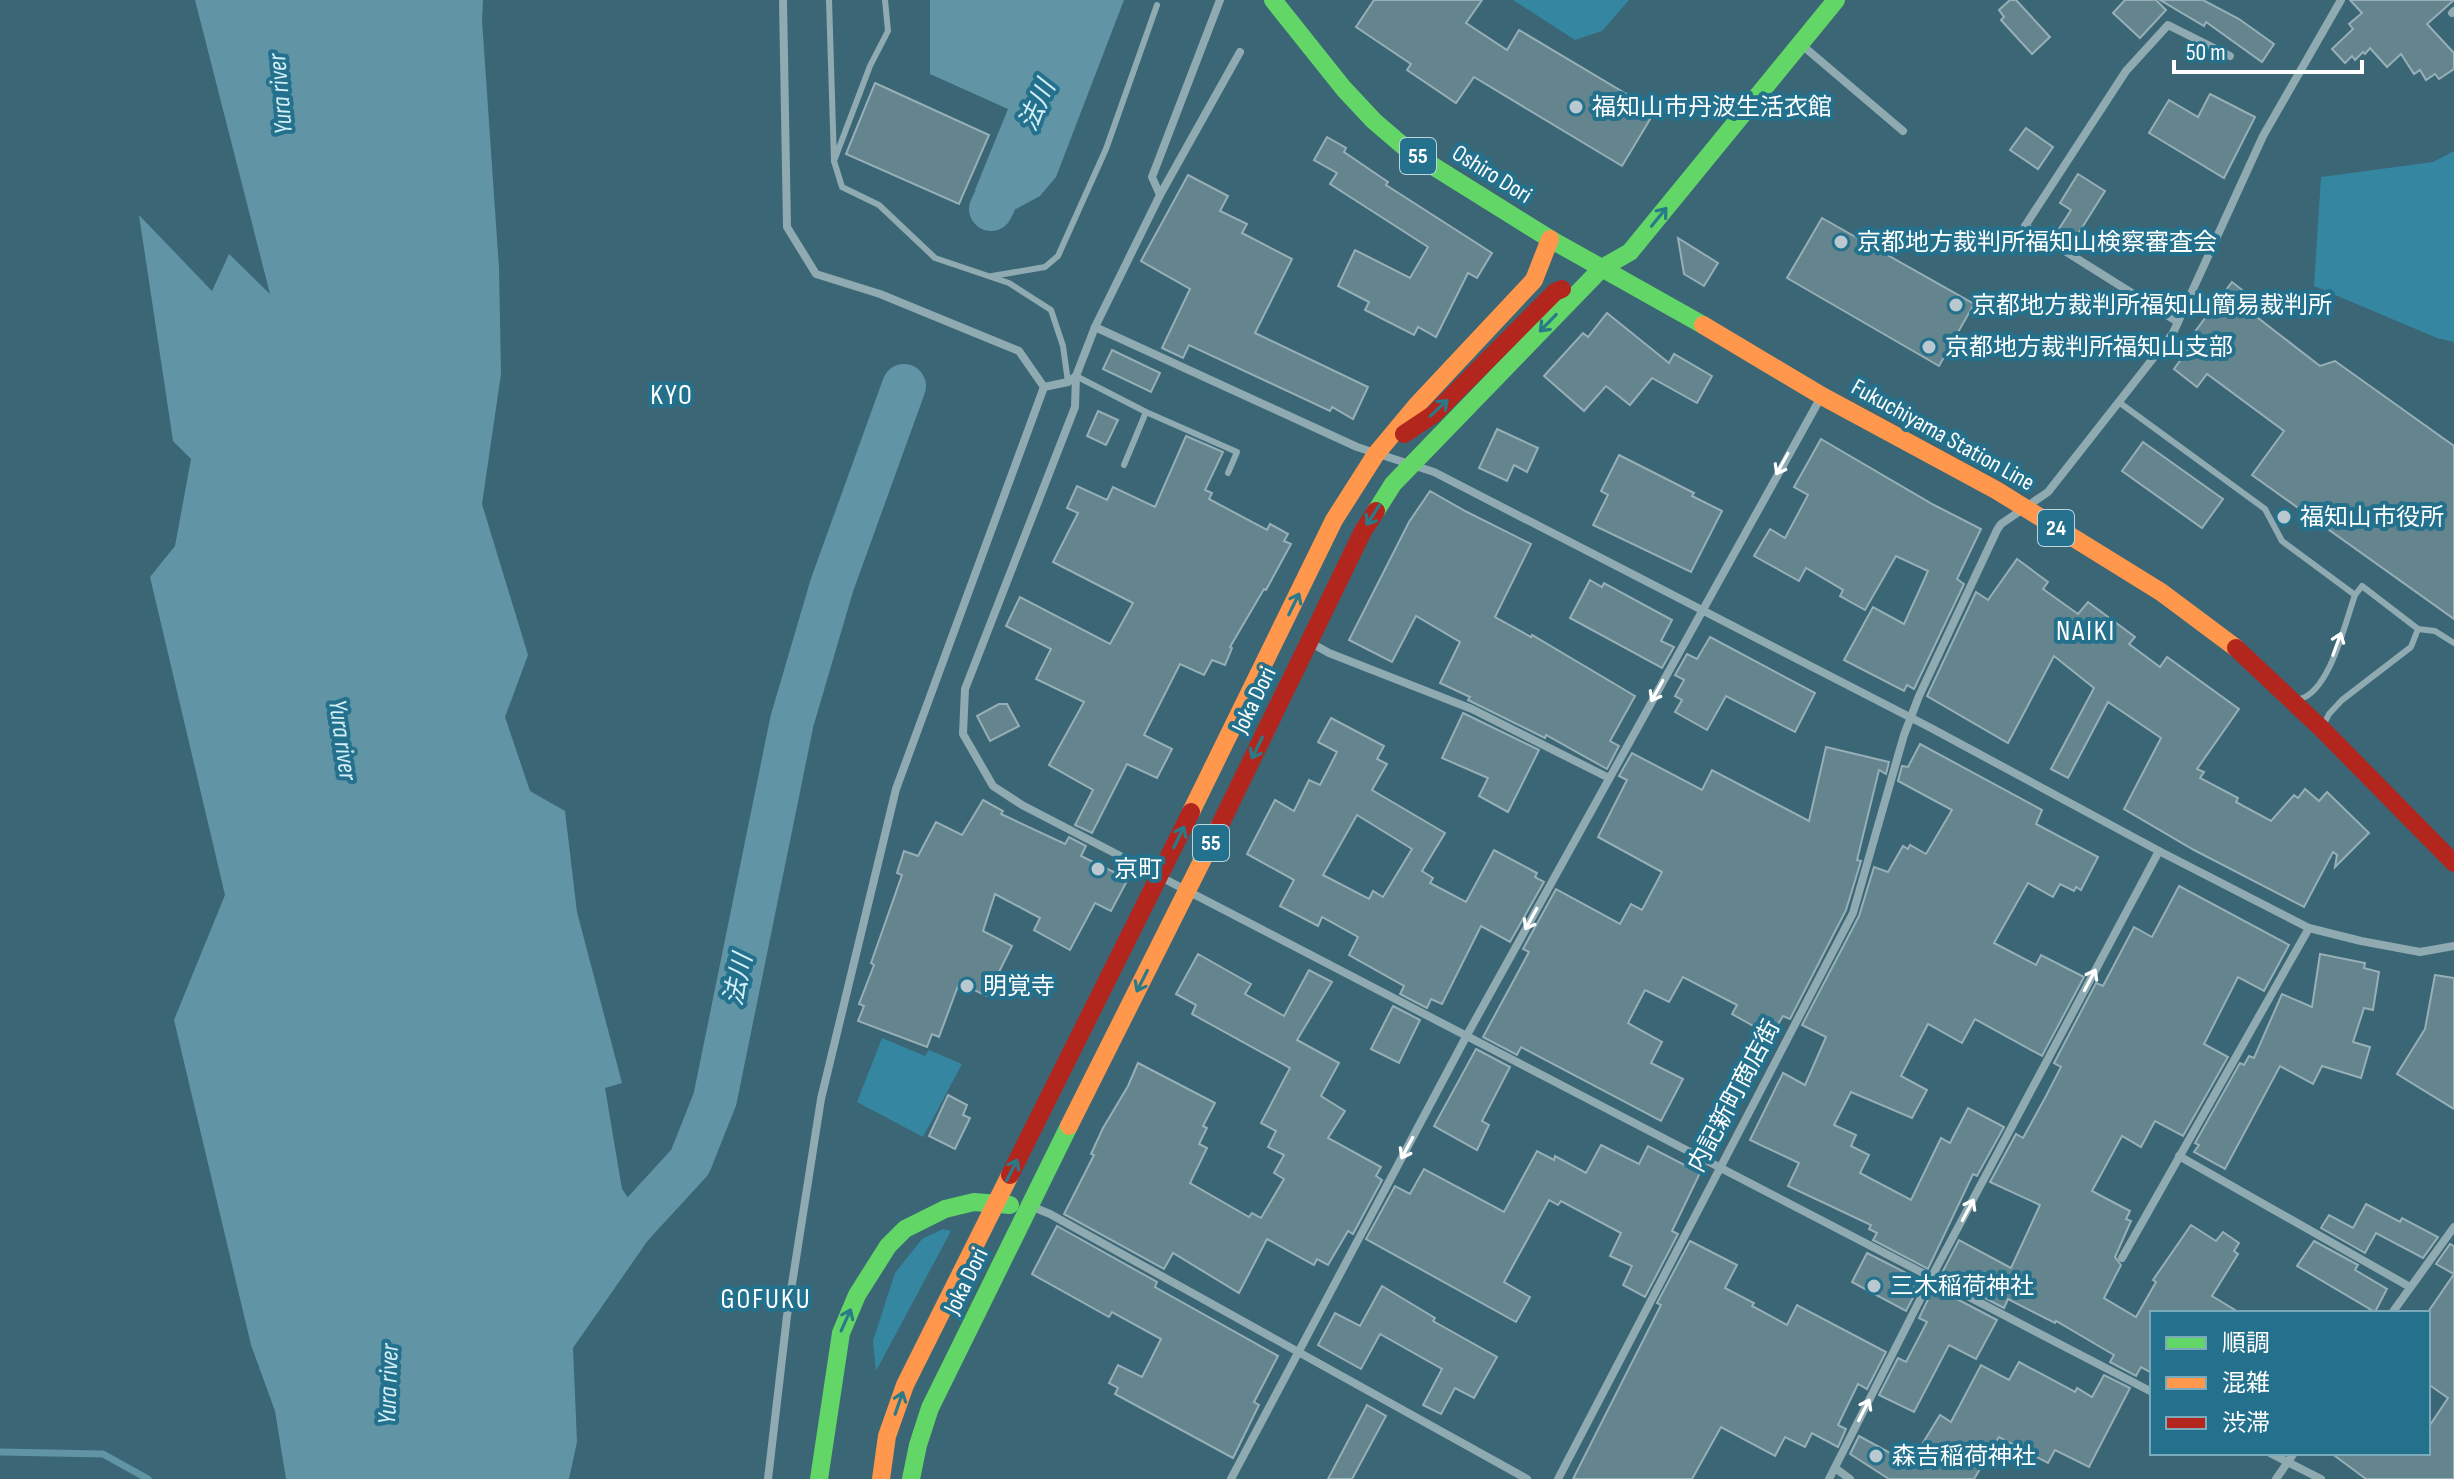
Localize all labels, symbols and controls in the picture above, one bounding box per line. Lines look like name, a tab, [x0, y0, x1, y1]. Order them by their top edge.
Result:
scale bar	[2174, 24, 2362, 74]
text: 50 m	[2186, 38, 2226, 67]
water label: Yura river	[262, 51, 300, 136]
water label: 法川	[1013, 73, 1064, 136]
place label: 福知山市丹波生活衣館	[1592, 93, 1832, 122]
marker: 福知山市丹波生活衣館	[1567, 98, 1585, 116]
road number: 55	[1400, 138, 1436, 174]
street label: Oshiro Dori	[1447, 138, 1537, 210]
one-way arrow	[1650, 207, 1668, 228]
place label: 京都地方裁判所福知山検察審査会	[1857, 228, 2217, 257]
marker: 京都地方裁判所福知山検察審査会	[1832, 233, 1850, 251]
place label: 京都地方裁判所福知山簡易裁判所	[1972, 291, 2332, 320]
marker: 京都地方裁判所福知山簡易裁判所	[1947, 296, 1965, 314]
one-way arrow	[1539, 313, 1557, 333]
place label: 京都地方裁判所福知山支部	[1945, 333, 2233, 362]
marker: 京都地方裁判所福知山支部	[1920, 338, 1938, 356]
street label: Fukuchiyama Station Line	[1846, 373, 2040, 497]
district label: KYO	[650, 379, 694, 412]
one-way arrow	[1429, 398, 1449, 417]
one-way arrow	[1774, 451, 1790, 475]
one-way arrow	[1364, 503, 1380, 526]
place label: 福知山市役所	[2300, 503, 2444, 532]
marker: 福知山市役所	[2275, 508, 2293, 526]
road number: 24	[2038, 510, 2074, 546]
one-way arrow	[1286, 592, 1302, 616]
district label: NAIKI	[2056, 615, 2116, 648]
one-way arrow	[2331, 631, 2346, 656]
street label: Joka Dori	[1225, 662, 1282, 739]
one-way arrow	[1648, 679, 1664, 702]
water label: Yura river	[321, 698, 363, 784]
one-way arrow	[1249, 735, 1264, 759]
road number: 55	[1193, 825, 1229, 861]
one-way arrow	[1172, 826, 1187, 850]
place label: 京町	[1114, 855, 1162, 884]
marker: 京町	[1089, 860, 1107, 878]
one-way arrow	[1523, 907, 1539, 930]
water label: 法川	[718, 948, 760, 1009]
one-way arrow	[1134, 969, 1150, 992]
one-way arrow	[2083, 969, 2099, 992]
place label: 明覚寺	[983, 972, 1055, 1001]
marker: 明覚寺	[958, 977, 976, 995]
street label: 内記新町商店街	[1682, 1015, 1786, 1177]
one-way arrow	[1399, 1135, 1415, 1159]
one-way arrow	[1005, 1158, 1021, 1182]
one-way arrow	[1961, 1198, 1976, 1222]
street label: Joka Dori	[937, 1243, 994, 1320]
place label: 三木稲荷神社	[1890, 1272, 2034, 1301]
marker: 三木稲荷神社	[1865, 1277, 1883, 1295]
district label: GOFUKU	[720, 1283, 812, 1316]
one-way arrow	[840, 1308, 855, 1333]
legend	[2150, 1311, 2430, 1455]
text: 順調	[2222, 1329, 2270, 1358]
water label: Yura river	[372, 1341, 406, 1425]
text: 混雑	[2222, 1369, 2270, 1398]
one-way arrow	[893, 1392, 907, 1416]
one-way arrow	[1857, 1398, 1873, 1422]
text: 渋滞	[2222, 1409, 2270, 1438]
place label: 森吉稲荷神社	[1892, 1442, 2036, 1471]
marker: 森吉稲荷神社	[1867, 1447, 1885, 1465]

